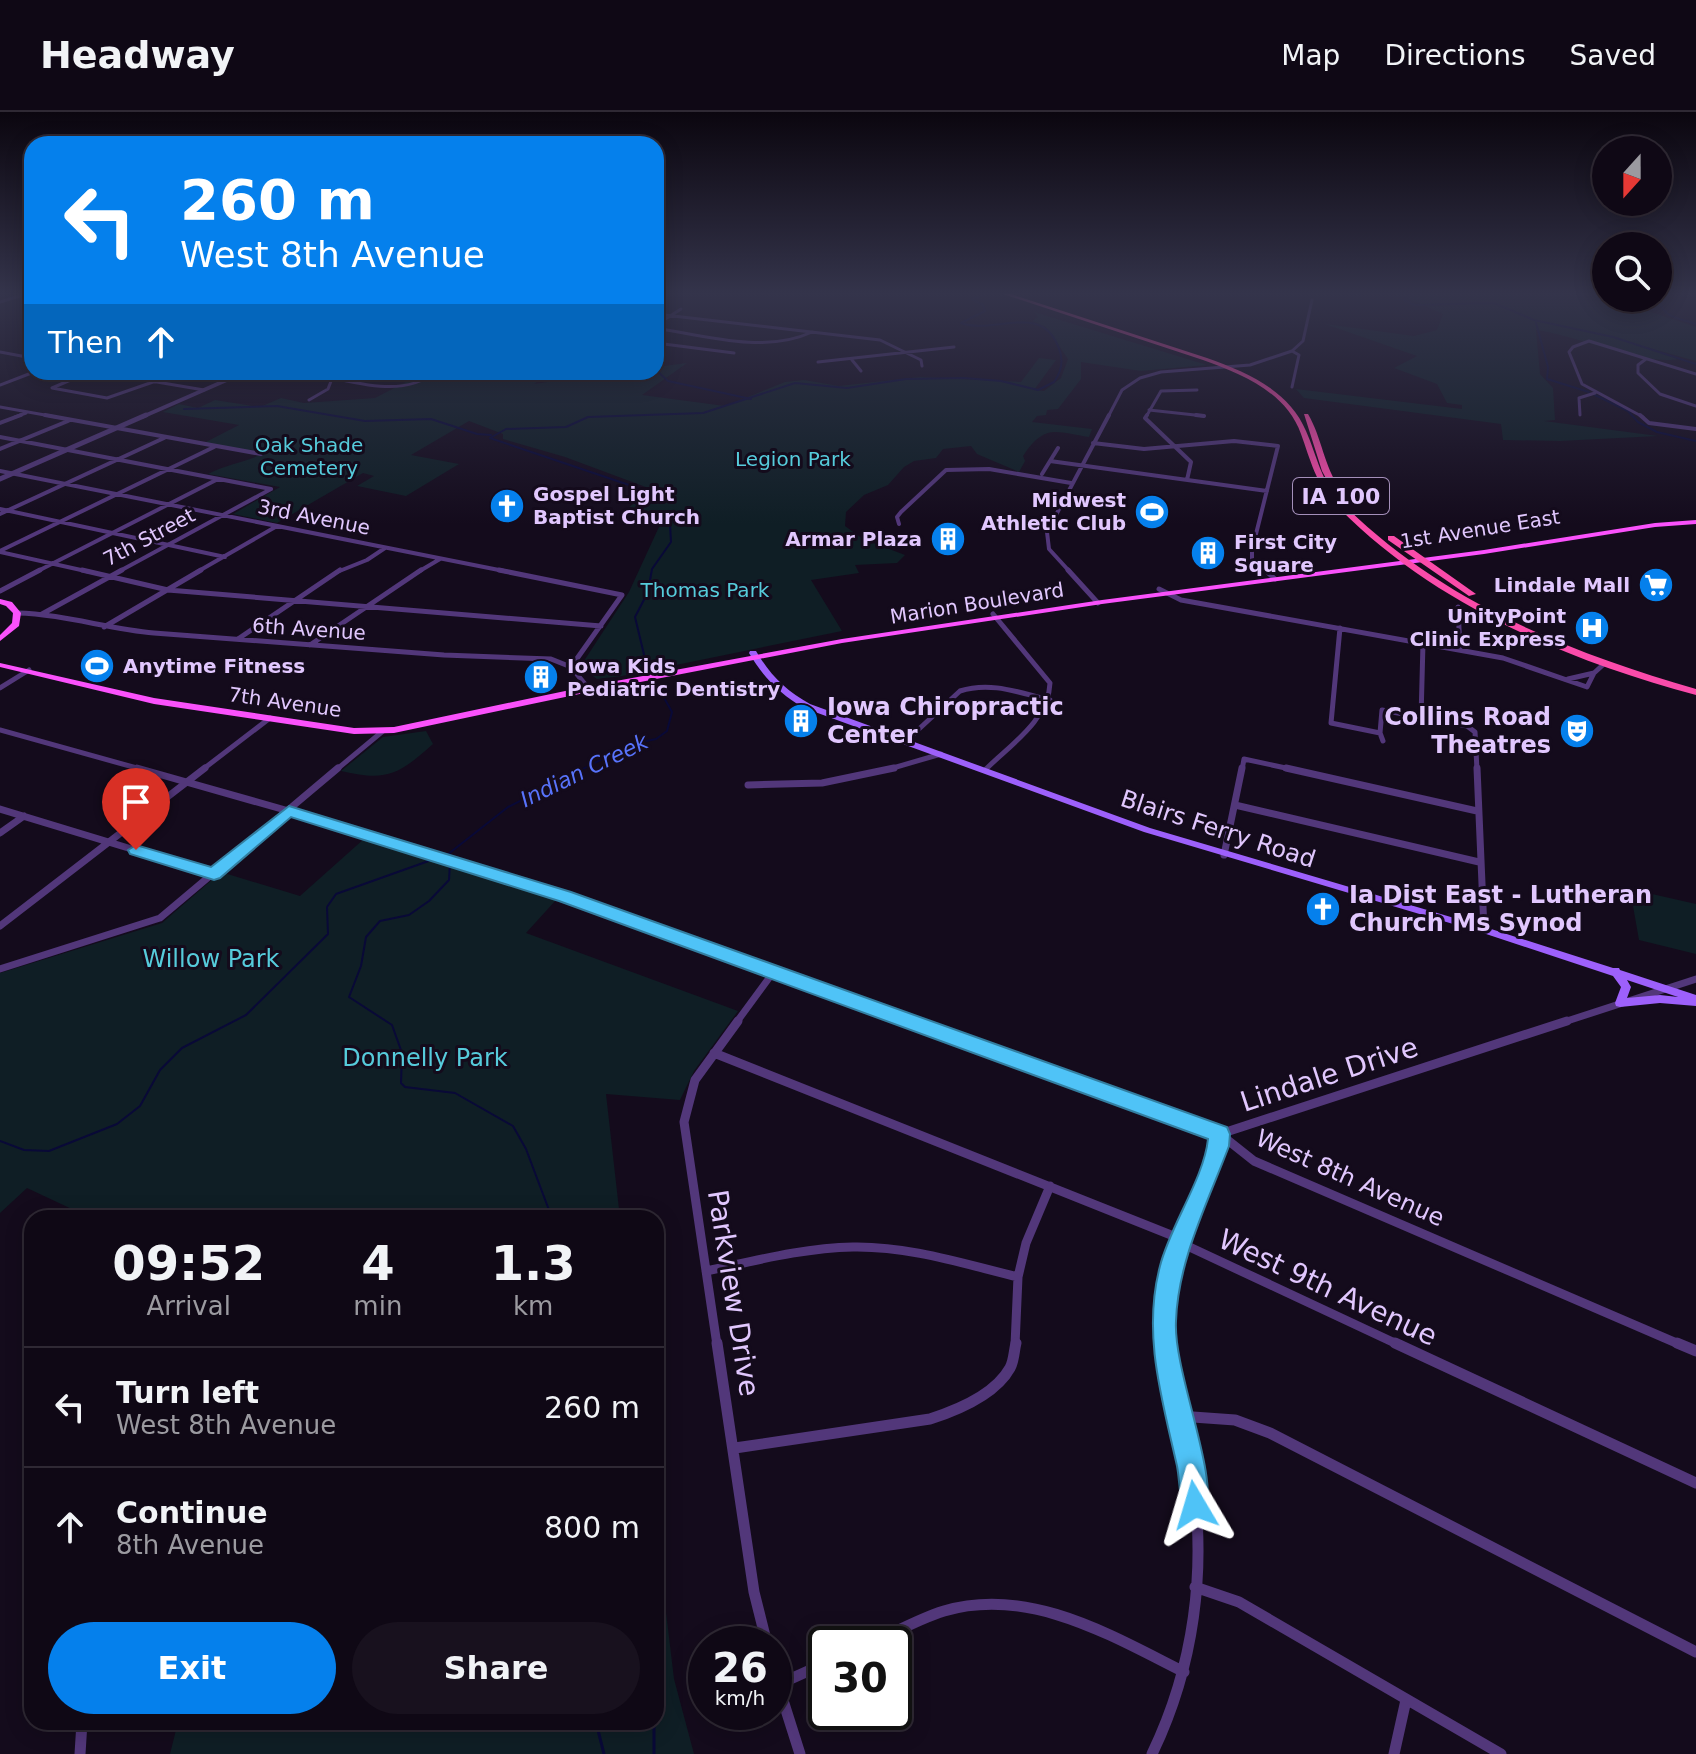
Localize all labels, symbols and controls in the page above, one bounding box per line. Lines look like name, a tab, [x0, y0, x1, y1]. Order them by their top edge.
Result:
text: Headway	[40, 33, 235, 77]
text: Map	[1281, 39, 1340, 72]
text: Directions	[1384, 39, 1525, 72]
text: Saved	[1569, 39, 1656, 72]
north arrow	[1592, 136, 1672, 216]
map controls	[1592, 136, 1672, 312]
text: 260 m	[180, 167, 375, 232]
icon: left	[48, 168, 152, 272]
button: search	[1592, 232, 1672, 312]
text: West 8th Avenue	[180, 234, 485, 275]
icon: ahead	[139, 320, 183, 364]
text: Then	[48, 325, 123, 360]
park label: Oak Shade Cemetery	[255, 433, 363, 480]
park label: Legion Park	[735, 447, 851, 471]
road number: IA 100	[1293, 478, 1389, 514]
place label: Gospel Light Baptist Church	[533, 482, 700, 529]
church icon: Gospel Light Baptist Church	[488, 487, 526, 525]
place label: Midwest Athletic Club	[981, 488, 1126, 535]
sports icon: Midwest Athletic Club	[1133, 493, 1171, 531]
street label: 3rd Avenue	[256, 494, 372, 540]
street label: 7th Street	[99, 503, 199, 571]
street label: 1st Avenue East	[1399, 505, 1562, 553]
building icon: Armar Plaza	[929, 520, 967, 558]
place label: Armar Plaza	[785, 527, 922, 551]
place label: First City Square	[1234, 530, 1337, 577]
building icon: First City Square	[1189, 534, 1227, 572]
supermarket icon: Lindale Mall	[1637, 566, 1675, 604]
place label: Lindale Mall	[1494, 573, 1630, 597]
street label: Marion Boulevard	[888, 577, 1066, 629]
park label: Thomas Park	[640, 578, 770, 602]
place label: UnityPoint Clinic Express	[1410, 604, 1566, 651]
hospital icon: UnityPoint Clinic Express	[1573, 609, 1611, 647]
street label: 6th Avenue	[251, 613, 367, 645]
sports icon: Anytime Fitness	[78, 647, 116, 685]
place label: Anytime Fitness	[123, 654, 305, 678]
place label: Iowa Kids Pediatric Dentistry	[567, 654, 780, 701]
building icon: Iowa Kids Pediatric Dentistry	[522, 658, 560, 696]
street label: 7th Avenue	[227, 682, 343, 722]
place label: Iowa Chiropractic Center	[827, 693, 1064, 749]
building icon: Iowa Chiropractic Center	[782, 702, 820, 740]
place label: Collins Road Theatres	[1384, 703, 1551, 759]
theatre icon: Collins Road Theatres	[1558, 712, 1596, 750]
water label: Indian Creek	[516, 728, 653, 812]
pin	[102, 768, 170, 850]
icon: arrive	[114, 780, 158, 824]
street label: Blairs Ferry Road	[1117, 784, 1319, 874]
place label: Ia Dist East - Lutheran Church Ms Synod	[1349, 881, 1652, 937]
church icon: Ia Dist East - Lutheran Church Ms Synod	[1304, 890, 1342, 928]
park label: Willow Park	[142, 945, 280, 973]
street label: Lindale Drive	[1236, 1030, 1422, 1119]
park label: Donnelly Park	[342, 1044, 508, 1072]
street label: West 8th Avenue	[1251, 1124, 1449, 1232]
street label: Parkview Drive	[701, 1188, 766, 1399]
street label: West 9th Avenue	[1213, 1222, 1442, 1353]
text: 09:52	[112, 1235, 265, 1291]
text: 4	[361, 1235, 395, 1291]
text: 1.3	[491, 1235, 576, 1291]
text: Arrival	[146, 1291, 231, 1321]
text: min	[353, 1291, 402, 1321]
text: km	[513, 1291, 553, 1321]
text: Turn left	[116, 1375, 259, 1410]
icon: left	[48, 1385, 92, 1429]
text: 260 m	[544, 1390, 640, 1425]
text: West 8th Avenue	[116, 1410, 336, 1440]
position arrow	[1153, 1463, 1237, 1547]
text: Continue	[116, 1495, 268, 1530]
icon: ahead	[48, 1505, 92, 1549]
text: 800 m	[544, 1510, 640, 1545]
text: 8th Avenue	[116, 1530, 264, 1560]
button: Exit	[48, 1622, 336, 1714]
button: Share	[352, 1622, 640, 1714]
speed limit sign: 30	[808, 1626, 912, 1730]
text: 26	[712, 1645, 768, 1691]
text: km/h	[715, 1686, 765, 1710]

